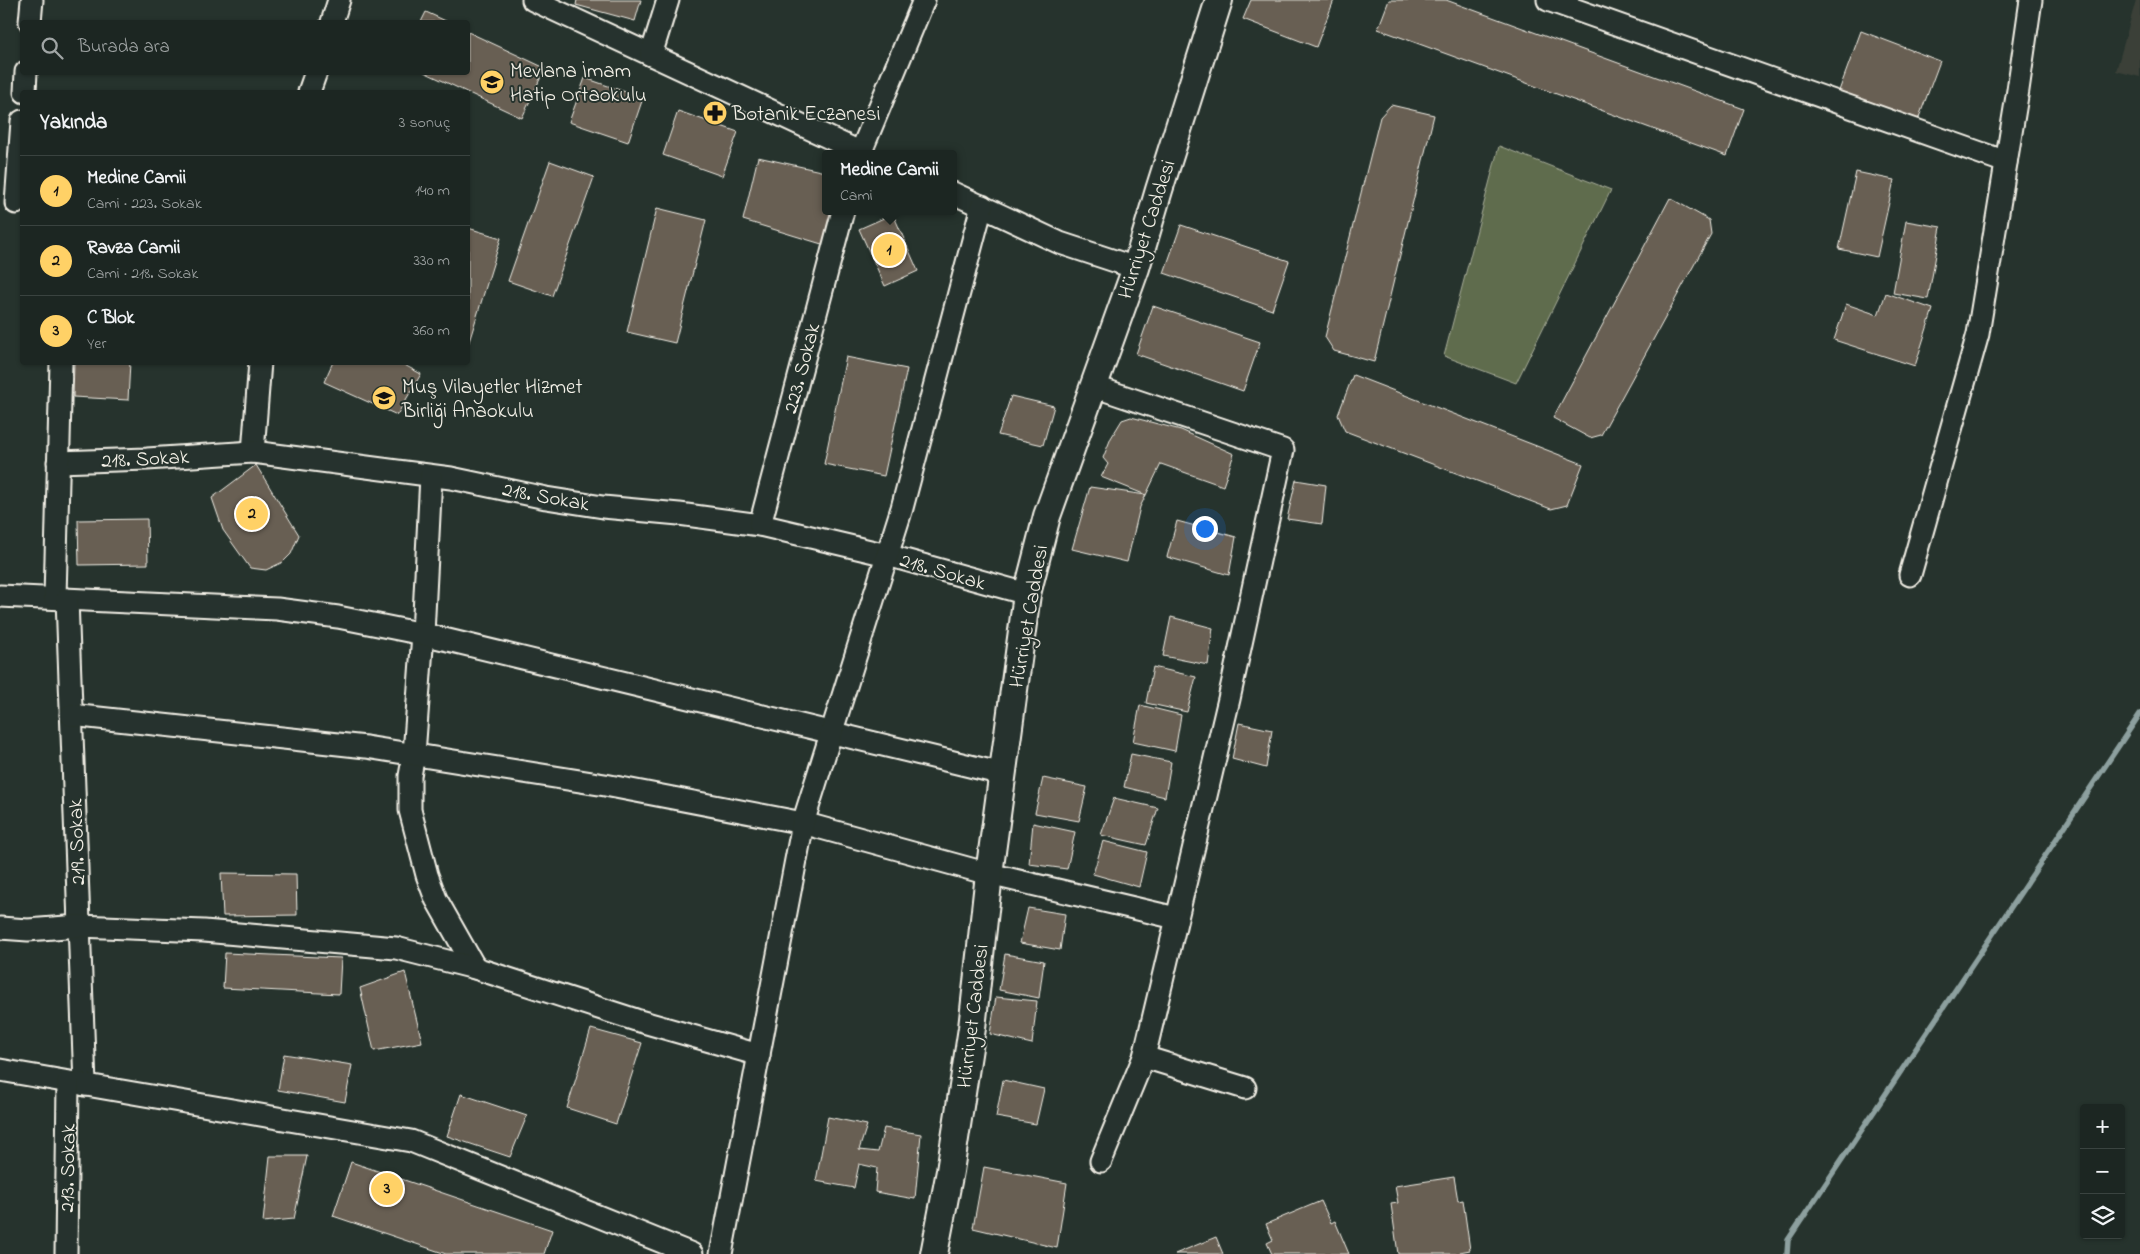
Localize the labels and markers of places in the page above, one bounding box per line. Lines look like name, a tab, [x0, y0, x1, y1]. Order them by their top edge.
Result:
place label: Mevlana İmam Hatip Ortaokulu	[510, 57, 647, 111]
school or university icon: Mevlana İmam Hatip Ortaokulu	[479, 69, 505, 95]
pharmacy icon: Botanik Eczanesi	[702, 100, 728, 126]
place label: Botanik Eczanesi	[731, 100, 880, 130]
pin: 1	[873, 231, 905, 269]
place label: Muş Vilayetler Hizmet Birliği Anaokulu	[401, 373, 583, 429]
school or university icon: Muş Vilayetler Hizmet Birliği Anaokulu	[371, 385, 397, 411]
pin: 2	[236, 495, 268, 533]
pin: 3	[371, 1170, 403, 1208]

